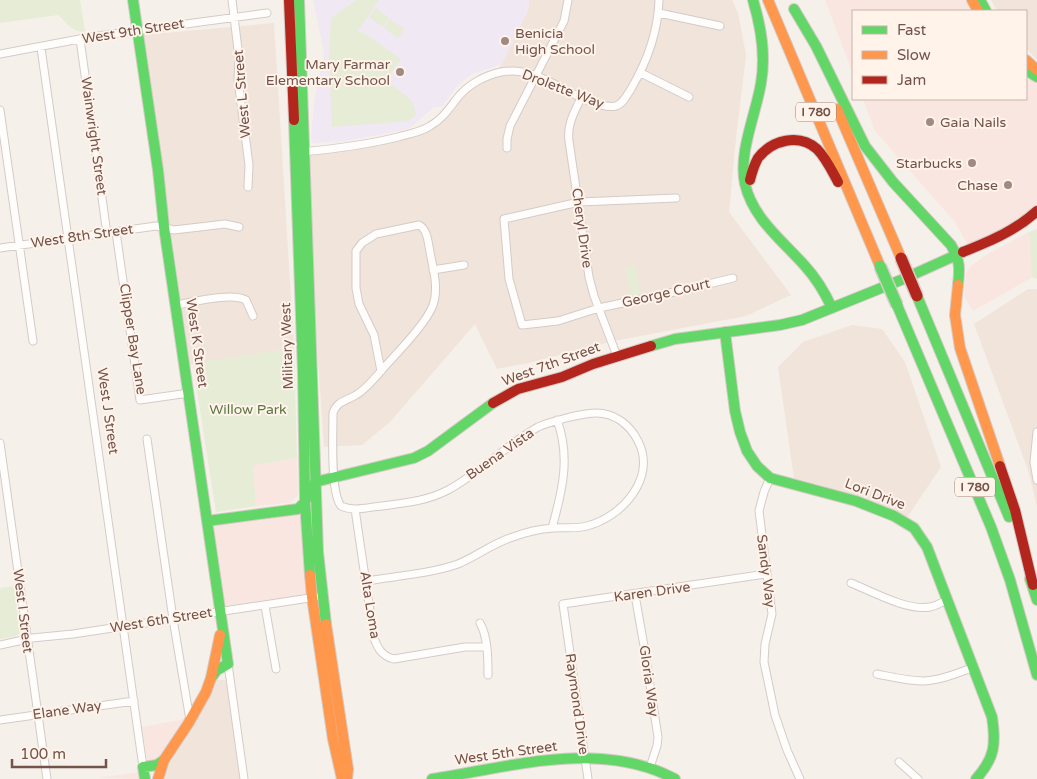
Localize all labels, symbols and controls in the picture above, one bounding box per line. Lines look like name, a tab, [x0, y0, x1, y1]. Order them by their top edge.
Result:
legend	[852, 10, 1027, 100]
street label: West 9th Street	[81, 14, 186, 47]
text: Fast	[897, 21, 927, 39]
place label: Benicia High School	[515, 25, 595, 58]
marker: Benicia High School	[499, 35, 511, 47]
text: Slow	[897, 46, 931, 64]
street label: West L Street	[230, 48, 254, 139]
place label: Mary Farmar Elementary School	[266, 56, 391, 89]
marker: Mary Farmar Elementary School	[394, 66, 406, 78]
street label: Drolette Way	[520, 66, 607, 113]
text: Jam	[897, 71, 926, 89]
street label: Wainwright Street	[77, 76, 111, 197]
road number: I 780	[796, 102, 836, 121]
place label: Gaia Nails	[940, 114, 1007, 131]
marker: Gaia Nails	[924, 116, 936, 128]
place label: Starbucks	[896, 155, 962, 172]
marker: Starbucks	[966, 157, 978, 169]
place label: Chase	[957, 177, 998, 194]
marker: Chase	[1002, 179, 1014, 191]
street label: Cheryl Drive	[568, 187, 596, 269]
street label: West 8th Street	[30, 220, 135, 252]
street label: George Court	[620, 274, 712, 311]
street label: Clipper Bay Lane	[116, 282, 150, 396]
street label: West K Street	[182, 297, 212, 389]
street label: Military West	[277, 302, 297, 390]
street label: West 7th Street	[500, 338, 603, 390]
street label: West J Street	[94, 367, 123, 456]
park label: Willow Park	[209, 401, 287, 418]
street label: Buena Vista	[463, 424, 537, 484]
street label: Lori Drive	[842, 475, 908, 513]
road number: I 780	[955, 478, 995, 497]
street label: Sandy Way	[753, 533, 779, 609]
street label: West I Street	[9, 568, 37, 655]
street label: Alta Loma	[356, 570, 384, 640]
street label: Karen Drive	[613, 578, 691, 606]
street label: West 6th Street	[109, 603, 214, 636]
street label: Gloria Way	[636, 644, 662, 718]
street label: Raymond Drive	[561, 652, 593, 756]
street label: Elane Way	[32, 697, 103, 723]
scale bar	[12, 736, 106, 768]
street label: West 5th Street	[454, 737, 559, 769]
text: 100 m	[20, 745, 66, 763]

